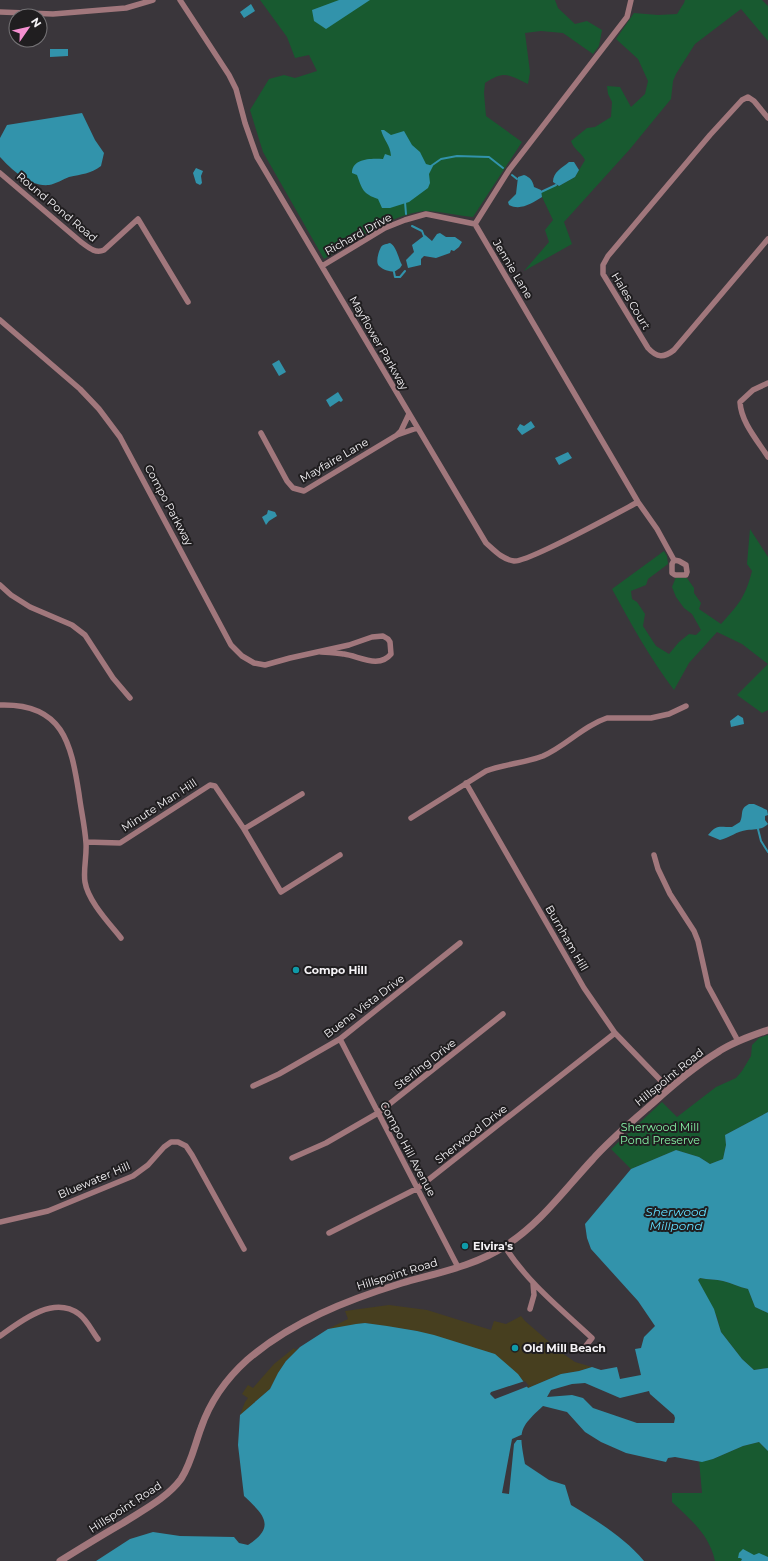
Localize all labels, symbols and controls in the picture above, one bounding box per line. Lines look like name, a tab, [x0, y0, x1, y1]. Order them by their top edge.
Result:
north arrow	[8, 8, 48, 48]
text: N	[28, 15, 45, 30]
street label: Round Pond Road	[14, 169, 100, 245]
street label: Richard Drive	[322, 210, 394, 258]
street label: Jennie Lane	[489, 236, 536, 301]
street label: Hales Court	[608, 270, 654, 333]
street label: Mayflower Parkway	[346, 294, 412, 393]
street label: Mayfaire Lane	[297, 435, 371, 485]
street label: Compo Parkway	[142, 462, 196, 548]
street label: Minute Man Hill	[119, 775, 199, 835]
street label: Burnham Hill	[543, 903, 591, 973]
place label: Compo Hill	[304, 963, 367, 977]
marker: Compo Hill	[291, 965, 301, 975]
street label: Buena Vista Drive	[321, 971, 407, 1041]
street label: Sterling Drive	[391, 1035, 459, 1092]
street label: Hillspoint Road	[632, 1045, 706, 1109]
street label: Compo Hill Avenue	[377, 1099, 439, 1199]
street label: Sherwood Drive	[432, 1101, 510, 1167]
park label: Sherwood Mill Pond Preserve	[620, 1120, 700, 1147]
street label: Bluewater Hill	[56, 1158, 132, 1202]
water label: Sherwood Millpond	[645, 1204, 707, 1233]
place label: Elvira's	[473, 1239, 513, 1253]
marker: Elvira's	[460, 1241, 470, 1251]
street label: Hillspoint Road	[355, 1255, 439, 1293]
place label: Old Mill Beach	[523, 1341, 606, 1355]
marker: Old Mill Beach	[510, 1343, 520, 1353]
street label: Hillspoint Road	[86, 1478, 164, 1536]

